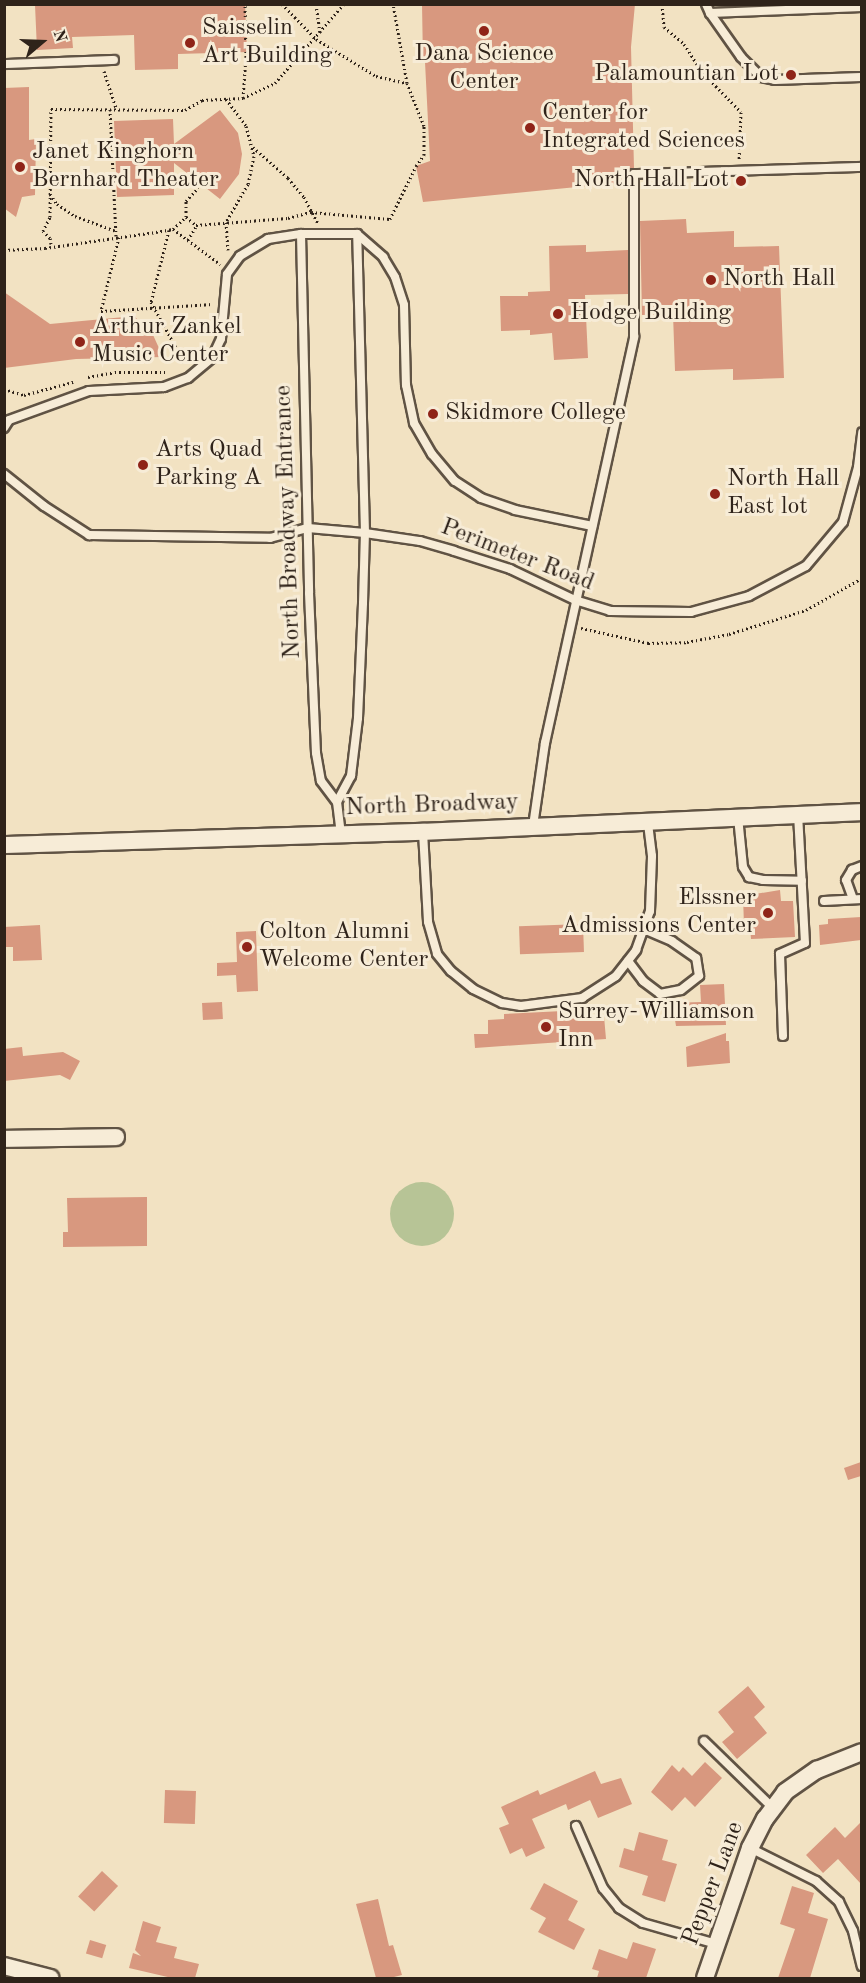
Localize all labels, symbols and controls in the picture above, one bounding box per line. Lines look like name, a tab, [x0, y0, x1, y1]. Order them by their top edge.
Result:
north arrow	[12, 12, 72, 72]
place label: Saisselin Art Building	[202, 15, 333, 71]
marker: Dana Science Center	[477, 24, 491, 38]
text: N	[49, 28, 69, 45]
marker: Saisselin Art Building	[183, 36, 197, 50]
place label: Dana Science Center	[414, 41, 554, 97]
place label: Palamountian Lot	[594, 61, 779, 89]
marker: Palamountian Lot	[784, 68, 798, 82]
place label: Center for Integrated Sciences	[542, 100, 745, 156]
marker: Center for Integrated Sciences	[523, 121, 537, 135]
place label: Janet Kinghorn Bernhard Theater	[32, 139, 219, 195]
marker: Janet Kinghorn Bernhard Theater	[13, 160, 27, 174]
place label: North Hall Lot	[574, 167, 729, 195]
marker: North Hall Lot	[734, 174, 748, 188]
place label: North Hall	[723, 266, 835, 294]
marker: North Hall	[704, 273, 718, 287]
place label: Hodge Building	[570, 300, 731, 328]
marker: Hodge Building	[551, 307, 565, 321]
place label: Arthur Zankel Music Center	[92, 314, 241, 370]
marker: Arthur Zankel Music Center	[73, 335, 87, 349]
street label: North Broadway Entrance	[270, 385, 308, 659]
place label: Skidmore College	[445, 400, 626, 428]
marker: Skidmore College	[426, 407, 440, 421]
place label: Arts Quad Parking A	[155, 437, 263, 493]
marker: Arts Quad Parking A	[136, 458, 150, 472]
place label: North Hall East lot	[727, 466, 839, 522]
marker: North Hall East lot	[708, 487, 722, 501]
street label: Perimeter Road	[436, 514, 598, 598]
street label: North Broadway	[345, 789, 519, 823]
place label: Elssner Admissions Center	[561, 885, 756, 941]
marker: Elssner Admissions Center	[761, 906, 775, 920]
place label: Colton Alumni Welcome Center	[259, 919, 428, 975]
marker: Colton Alumni Welcome Center	[240, 940, 254, 954]
place label: Surrey-Williamson Inn	[558, 999, 755, 1055]
marker: Surrey-Williamson Inn	[539, 1020, 553, 1034]
street label: Pepper Lane	[677, 1818, 751, 1950]

